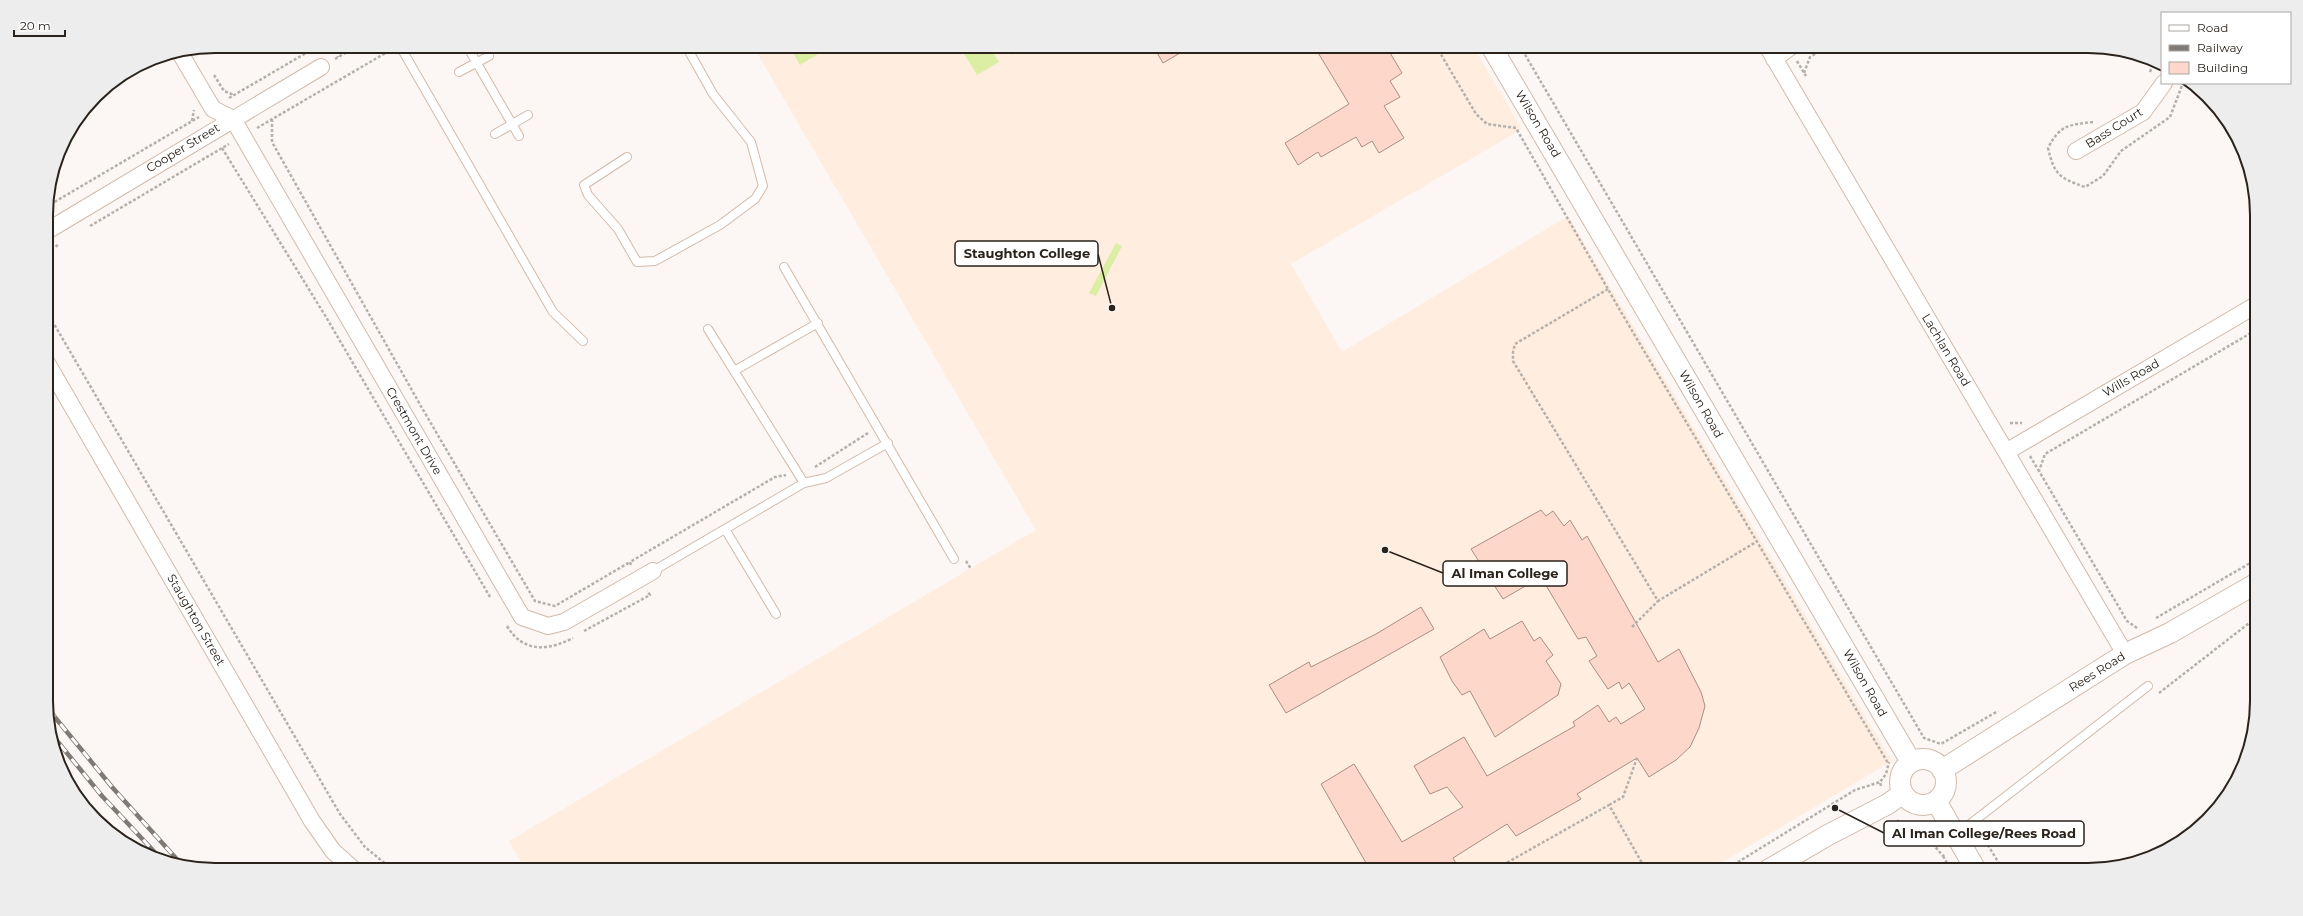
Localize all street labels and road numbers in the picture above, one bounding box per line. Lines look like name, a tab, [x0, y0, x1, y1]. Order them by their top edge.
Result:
street label: Wilson Road	[1513, 87, 1564, 160]
street label: Bass Court	[2082, 104, 2145, 151]
street label: Cooper Street	[143, 120, 222, 175]
street label: Lachlan Road	[1919, 311, 1974, 389]
street label: Wills Road	[2100, 355, 2162, 400]
street label: Wilson Road	[1676, 367, 1727, 440]
street label: Crestmont Drive	[383, 384, 446, 477]
street label: Staughton Street	[164, 571, 229, 668]
street label: Wilson Road	[1840, 646, 1891, 719]
street label: Rees Road	[2066, 648, 2128, 695]

